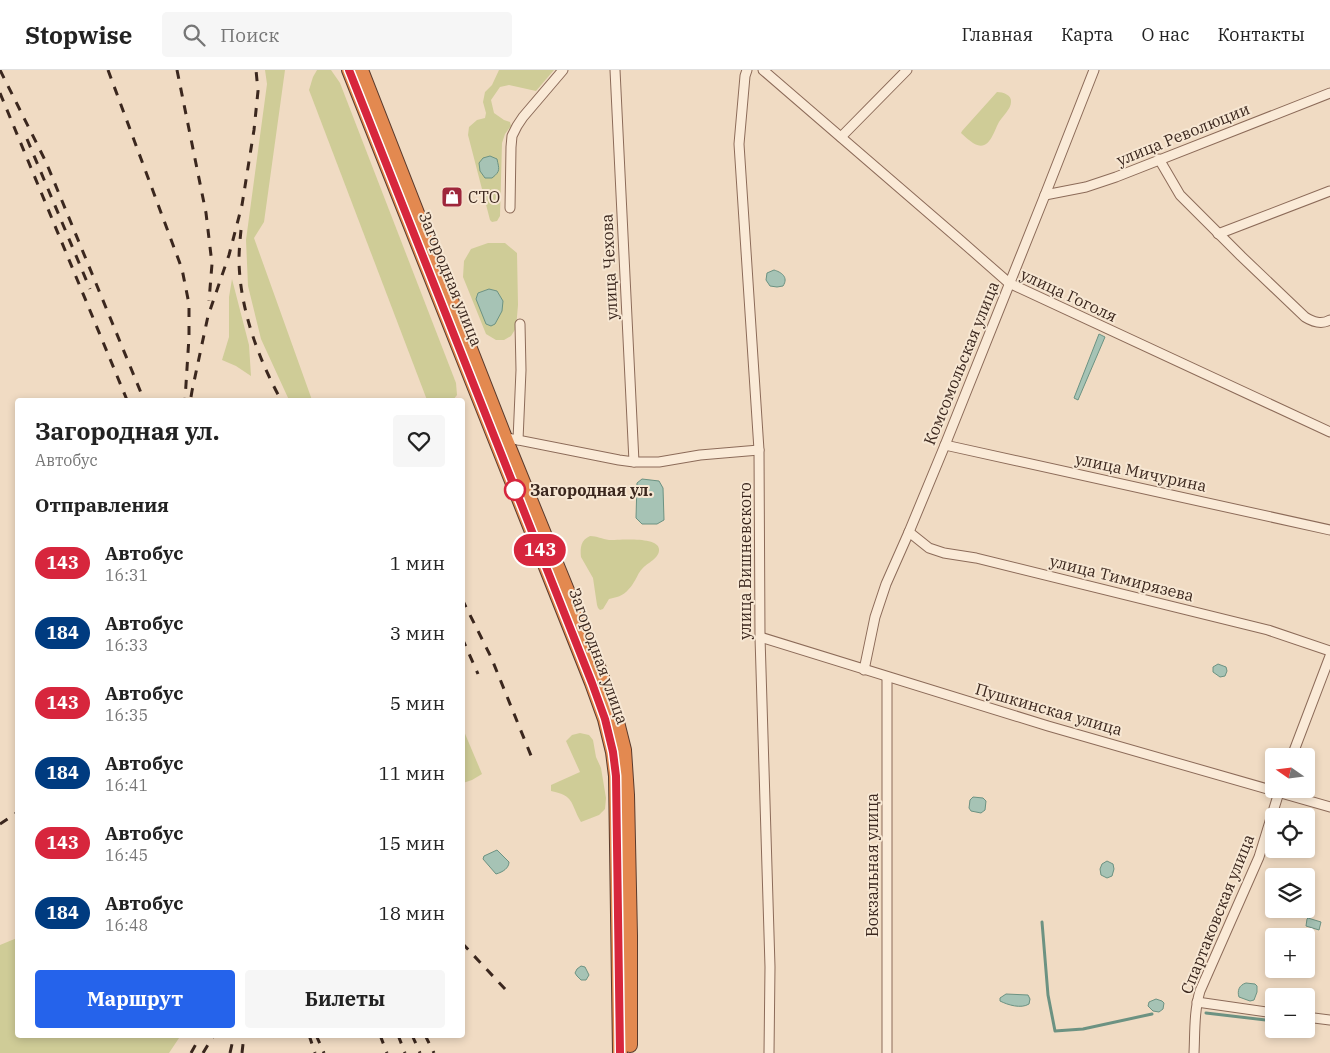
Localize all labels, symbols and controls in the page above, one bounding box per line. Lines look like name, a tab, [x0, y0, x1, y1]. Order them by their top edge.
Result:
search box	[162, 12, 512, 57]
text: Stopwise	[25, 19, 132, 51]
icon: search	[180, 21, 208, 49]
text: Поиск	[220, 23, 279, 47]
text: Главная	[961, 23, 1033, 46]
text: Карта	[1061, 23, 1113, 46]
text: О нас	[1141, 23, 1189, 46]
text: Контакты	[1217, 23, 1305, 46]
street label: улица Революции	[1113, 98, 1253, 170]
shop icon: СТО	[440, 185, 464, 209]
place label: СТО	[468, 187, 500, 207]
street label: Загородная улица	[415, 209, 487, 349]
street label: улица Чехова	[596, 213, 622, 321]
street label: улица Гоголя	[1018, 264, 1120, 326]
street label: Комсомольская улица	[919, 278, 1003, 448]
text: Загородная ул.	[35, 415, 220, 447]
button: heart	[393, 415, 445, 467]
street label: улица Мичурина	[1073, 448, 1209, 496]
text: Автобус	[35, 450, 98, 470]
marker: Загородная ул.	[504, 479, 526, 501]
place label: Загородная ул.	[530, 480, 653, 500]
street label: улица Вишневского	[735, 482, 755, 640]
text: Отправления	[35, 493, 169, 517]
line badge: 143	[511, 534, 569, 566]
text: 143	[524, 538, 556, 561]
text: Автобус	[105, 541, 183, 565]
street label: улица Тимирязева	[1048, 550, 1196, 606]
text: 143	[46, 551, 79, 574]
text: 1 мин	[390, 551, 445, 575]
text: 16:31	[105, 565, 148, 585]
street label: Загородная улица	[565, 585, 633, 727]
text: Автобус	[105, 611, 183, 635]
text: 184	[46, 621, 79, 644]
text: 3 мин	[390, 621, 445, 645]
text: 16:33	[105, 635, 148, 655]
street label: Пушкинская улица	[973, 678, 1125, 740]
text: Автобус	[105, 681, 183, 705]
text: 143	[46, 691, 79, 714]
text: 5 мин	[390, 691, 445, 715]
text: 16:35	[105, 705, 148, 725]
north arrow	[1265, 748, 1315, 798]
map controls	[1265, 748, 1315, 1038]
text: Автобус	[105, 751, 183, 775]
text: 184	[46, 761, 79, 784]
text: 11 мин	[378, 761, 445, 785]
text: 16:41	[105, 775, 148, 795]
street label: Вокзальная улица	[862, 793, 882, 937]
button: locate	[1265, 808, 1315, 858]
text: Автобус	[105, 821, 183, 845]
text: 143	[46, 831, 79, 854]
text: 15 мин	[378, 831, 445, 855]
street label: Спартаковская улица	[1176, 831, 1258, 997]
text: 16:45	[105, 845, 148, 865]
button: layers	[1265, 868, 1315, 918]
text: Автобус	[105, 891, 183, 915]
text: 184	[46, 901, 79, 924]
text: 18 мин	[378, 901, 445, 925]
text: 16:48	[105, 915, 148, 935]
button: +	[1265, 928, 1315, 978]
button: Маршрут	[35, 970, 235, 1028]
button: Билеты	[245, 970, 445, 1028]
button: −	[1265, 988, 1315, 1038]

